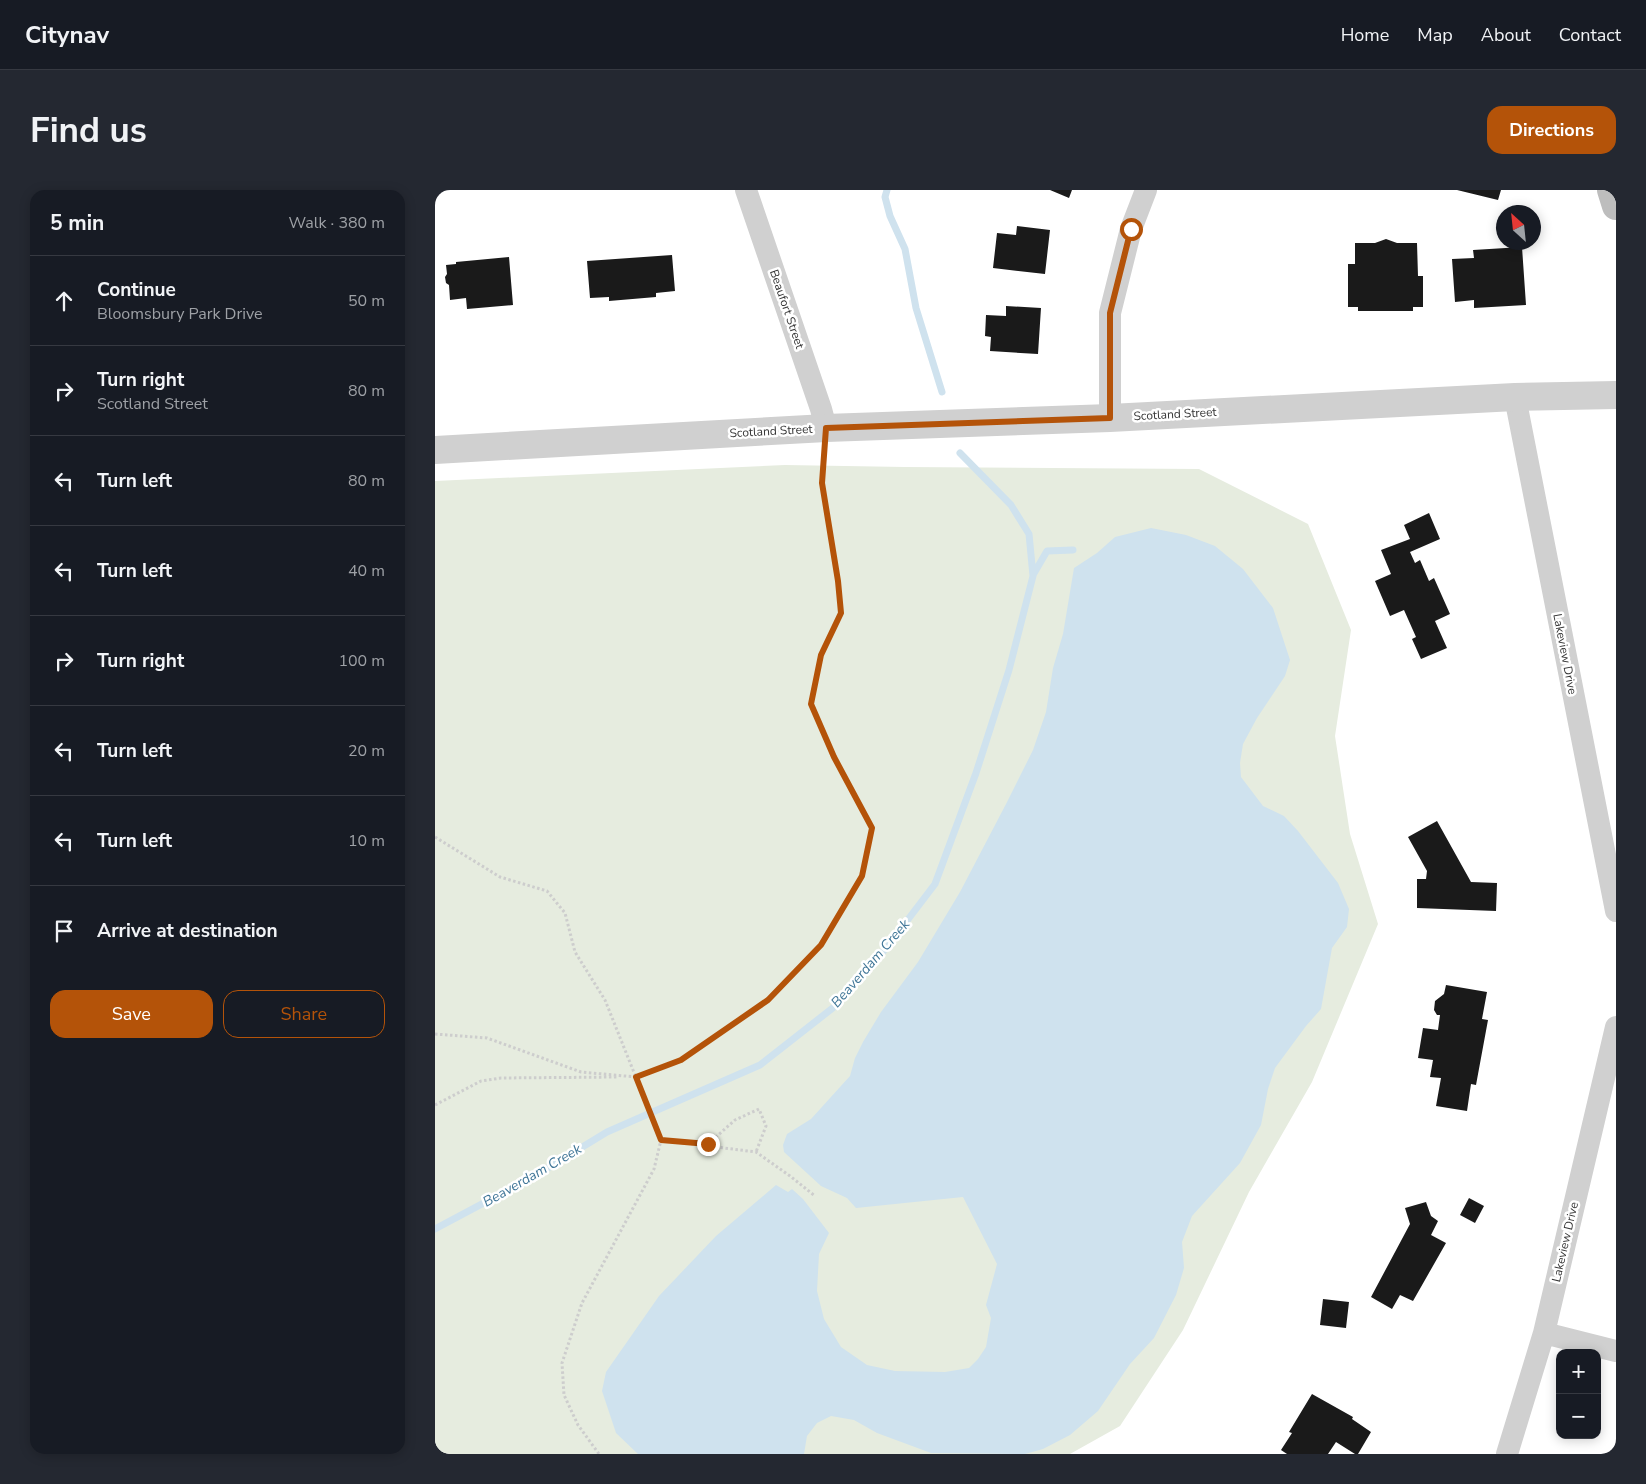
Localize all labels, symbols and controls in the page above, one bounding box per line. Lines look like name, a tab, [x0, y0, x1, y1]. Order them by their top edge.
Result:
text: Citynav	[25, 19, 109, 51]
text: Home	[1341, 23, 1389, 47]
text: Map	[1417, 23, 1453, 47]
text: About	[1481, 23, 1531, 47]
text: Contact	[1559, 23, 1621, 47]
button: Directions	[1487, 106, 1616, 154]
text: Find us	[30, 107, 147, 154]
north arrow	[1496, 205, 1541, 250]
text: 5 min	[50, 209, 104, 237]
text: Walk · 380 m	[289, 212, 385, 234]
route start	[1120, 218, 1143, 241]
street label: Beaufort Street	[766, 267, 808, 351]
text: Continue	[97, 277, 176, 303]
icon: ahead	[50, 287, 78, 315]
text: 50 m	[348, 290, 385, 312]
text: Bloomsbury Park Drive	[97, 303, 263, 325]
text: Turn right	[97, 367, 184, 393]
icon: right	[50, 377, 78, 405]
text: 80 m	[348, 380, 385, 402]
text: Scotland Street	[97, 393, 208, 415]
street label: Scotland Street	[1133, 404, 1218, 424]
street label: Scotland Street	[729, 421, 814, 441]
icon: left	[50, 467, 78, 495]
text: Turn left	[97, 468, 172, 494]
text: 80 m	[348, 470, 385, 492]
icon: left	[50, 557, 78, 585]
text: Turn left	[97, 558, 172, 584]
text: 40 m	[348, 560, 385, 582]
street label: Lakeview Drive	[1549, 612, 1581, 696]
icon: right	[50, 647, 78, 675]
text: Turn right	[97, 648, 184, 674]
text: 100 m	[338, 650, 385, 672]
icon: left	[50, 737, 78, 765]
text: Turn left	[97, 738, 172, 764]
text: 20 m	[348, 740, 385, 762]
icon: left	[50, 827, 78, 855]
text: Turn left	[97, 828, 172, 854]
text: 10 m	[348, 830, 385, 852]
water label: Beaverdam Creek	[827, 914, 915, 1012]
icon: arrive	[50, 917, 78, 945]
text: Arrive at destination	[97, 918, 278, 944]
button: Save	[50, 990, 213, 1038]
button: Share	[223, 990, 385, 1038]
route end	[697, 1133, 720, 1156]
water label: Beaverdam Creek	[479, 1139, 586, 1211]
street label: Lakeview Drive	[1548, 1200, 1582, 1284]
map controls	[1556, 1349, 1601, 1439]
button: +	[1556, 1349, 1601, 1394]
button: −	[1556, 1394, 1601, 1439]

